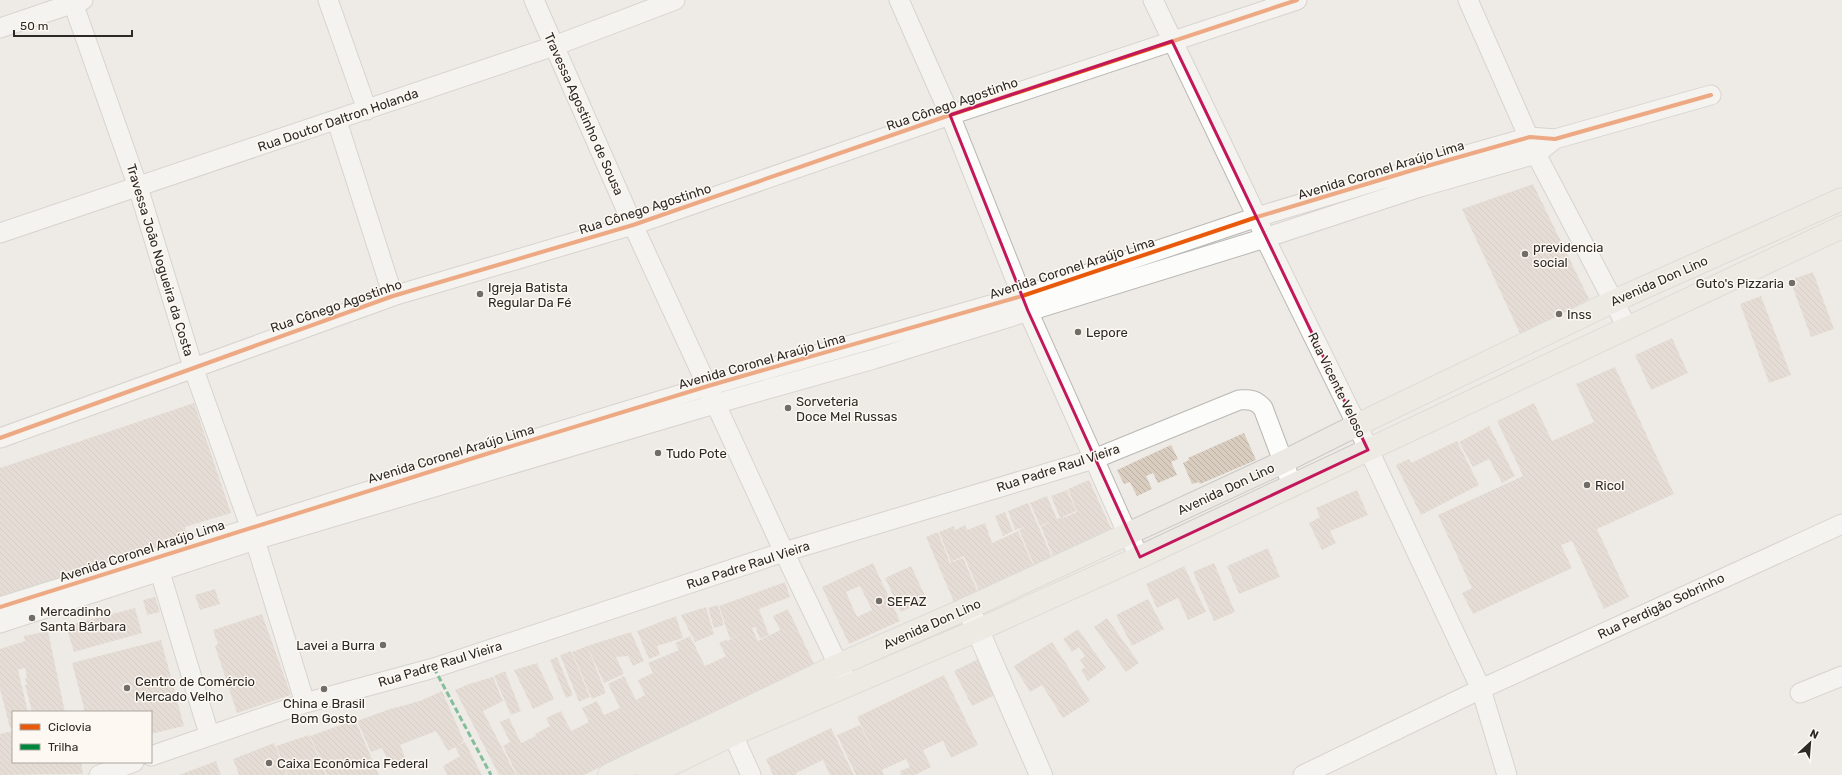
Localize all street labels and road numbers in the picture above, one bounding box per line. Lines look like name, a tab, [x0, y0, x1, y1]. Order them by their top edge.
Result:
street label: Travessa Agostinho de Sousa	[540, 30, 627, 198]
street label: Rua Cônego Agostinho	[884, 74, 1020, 135]
street label: Rua Doutor Daltron Holanda	[256, 85, 420, 155]
street label: Avenida Coronel Araújo Lima	[1296, 138, 1466, 202]
street label: Travessa João Nogueira da Costa	[123, 162, 196, 358]
street label: Rua Cônego Agostinho	[577, 181, 713, 238]
street label: Avenida Coronel Araújo Lima	[987, 234, 1157, 302]
street label: Avenida Don Lino	[1608, 253, 1710, 309]
street label: Rua Cônego Agostinho	[268, 276, 404, 337]
street label: Avenida Coronel Araújo Lima	[677, 330, 847, 392]
street label: Rua Vicente Veloso	[1305, 330, 1369, 440]
street label: Avenida Coronel Araújo Lima	[366, 422, 536, 486]
street label: Rua Padre Raul Vieira	[994, 441, 1122, 495]
street label: Avenida Don Lino	[1175, 460, 1277, 518]
street label: Avenida Coronel Araújo Lima	[57, 517, 227, 585]
street label: Rua Padre Raul Vieira	[684, 538, 812, 592]
street label: Rua Perdigão Sobrinho	[1595, 570, 1727, 643]
street label: Avenida Don Lino	[881, 596, 983, 652]
street label: Rua Padre Raul Vieira	[376, 638, 504, 690]

